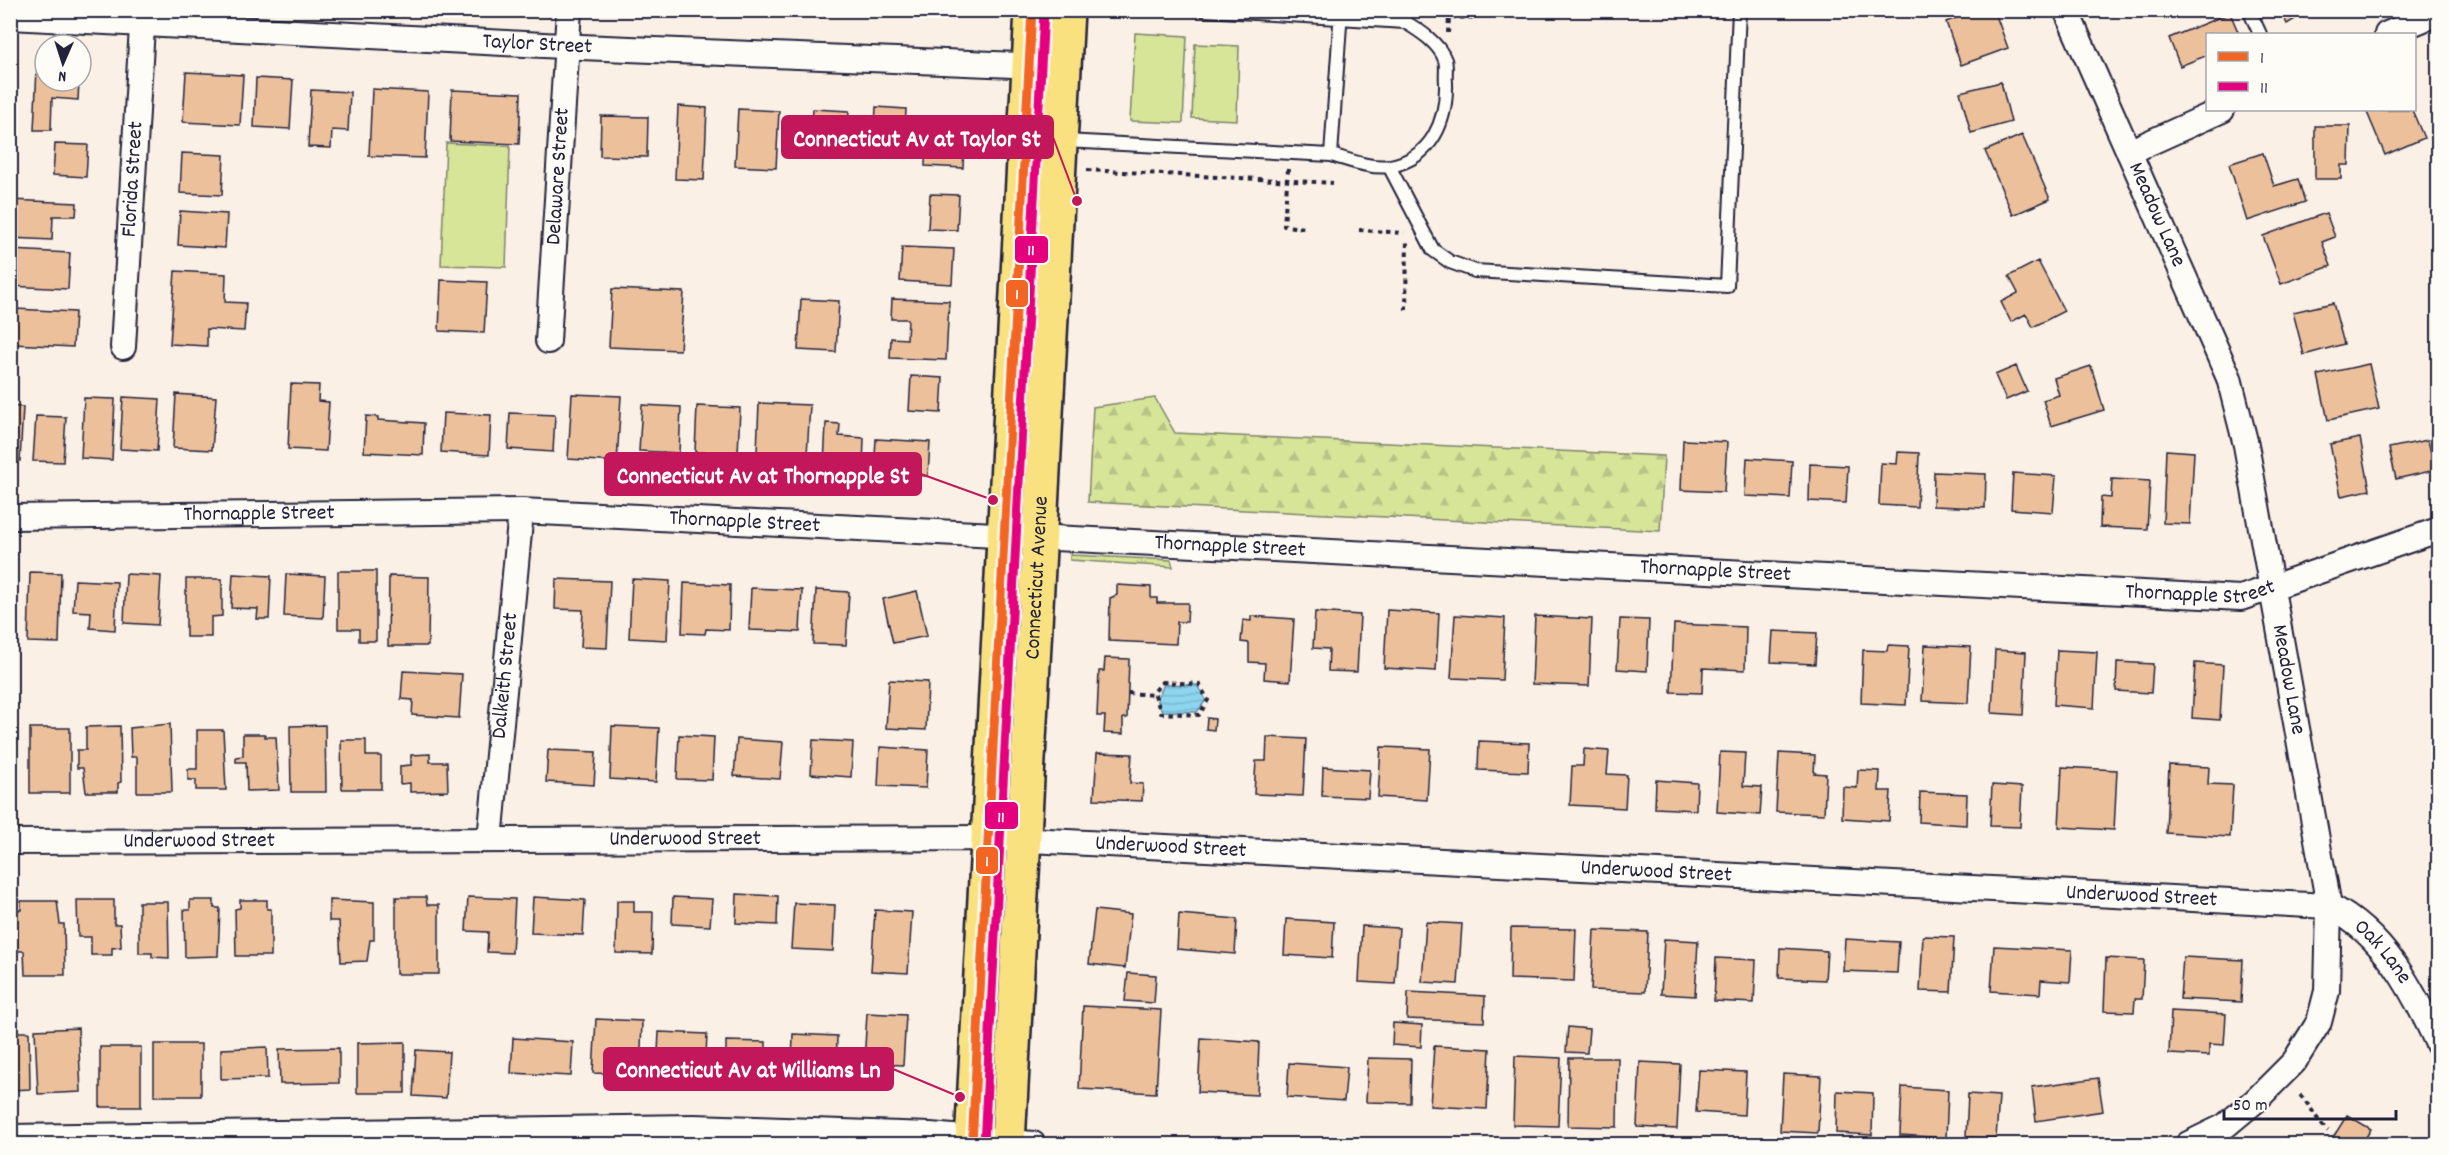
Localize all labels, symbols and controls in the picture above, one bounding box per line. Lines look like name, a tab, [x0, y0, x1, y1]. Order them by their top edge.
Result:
street label: Taylor Street	[482, 26, 593, 63]
north arrow	[33, 33, 93, 93]
legend	[2206, 33, 2416, 111]
text: 1	[2260, 47, 2264, 72]
text: N	[58, 64, 67, 87]
text: 11	[2260, 77, 2268, 102]
street label: Delaware Street	[539, 107, 578, 246]
callout: Connecticut Av at Taylor St	[782, 116, 1053, 158]
street label: Florida Street	[114, 120, 152, 238]
text: Connecticut Av at Taylor St	[793, 124, 1041, 158]
street label: Meadow Lane	[2120, 158, 2193, 272]
line badge: 11	[1014, 235, 1049, 264]
text: 11	[1027, 240, 1035, 263]
line badge: 1	[1005, 279, 1029, 308]
text: 1	[1015, 284, 1019, 307]
callout: Connecticut Av at Thornapple St	[605, 453, 921, 495]
text: Connecticut Av at Thornapple St	[617, 461, 909, 495]
street label: Connecticut Avenue	[1018, 495, 1057, 660]
street label: Thornapple Street	[183, 498, 335, 530]
street label: Thornapple Street	[668, 503, 821, 542]
street label: Thornapple Street	[1154, 528, 1306, 566]
street label: Thornapple Street	[1639, 552, 1792, 591]
street label: Thornapple Street	[2125, 572, 2279, 613]
street label: Dalkeith Street	[484, 611, 527, 740]
street label: Meadow Lane	[2263, 622, 2313, 737]
line badge: 11	[984, 801, 1019, 830]
text: 11	[997, 807, 1005, 830]
street label: Underwood Street	[609, 823, 761, 855]
street label: Underwood Street	[123, 825, 275, 857]
street label: Underwood Street	[1094, 828, 1247, 867]
line badge: 1	[975, 846, 999, 875]
text: 1	[985, 851, 989, 874]
street label: Underwood Street	[1580, 853, 1733, 891]
street label: Underwood Street	[2065, 877, 2218, 916]
street label: Oak Lane	[2347, 912, 2419, 990]
callout: Connecticut Av at Williams Ln	[604, 1048, 893, 1090]
text: Connecticut Av at Williams Ln	[616, 1055, 880, 1089]
scale bar	[2224, 1083, 2396, 1121]
text: 50 m	[2233, 1094, 2268, 1119]

